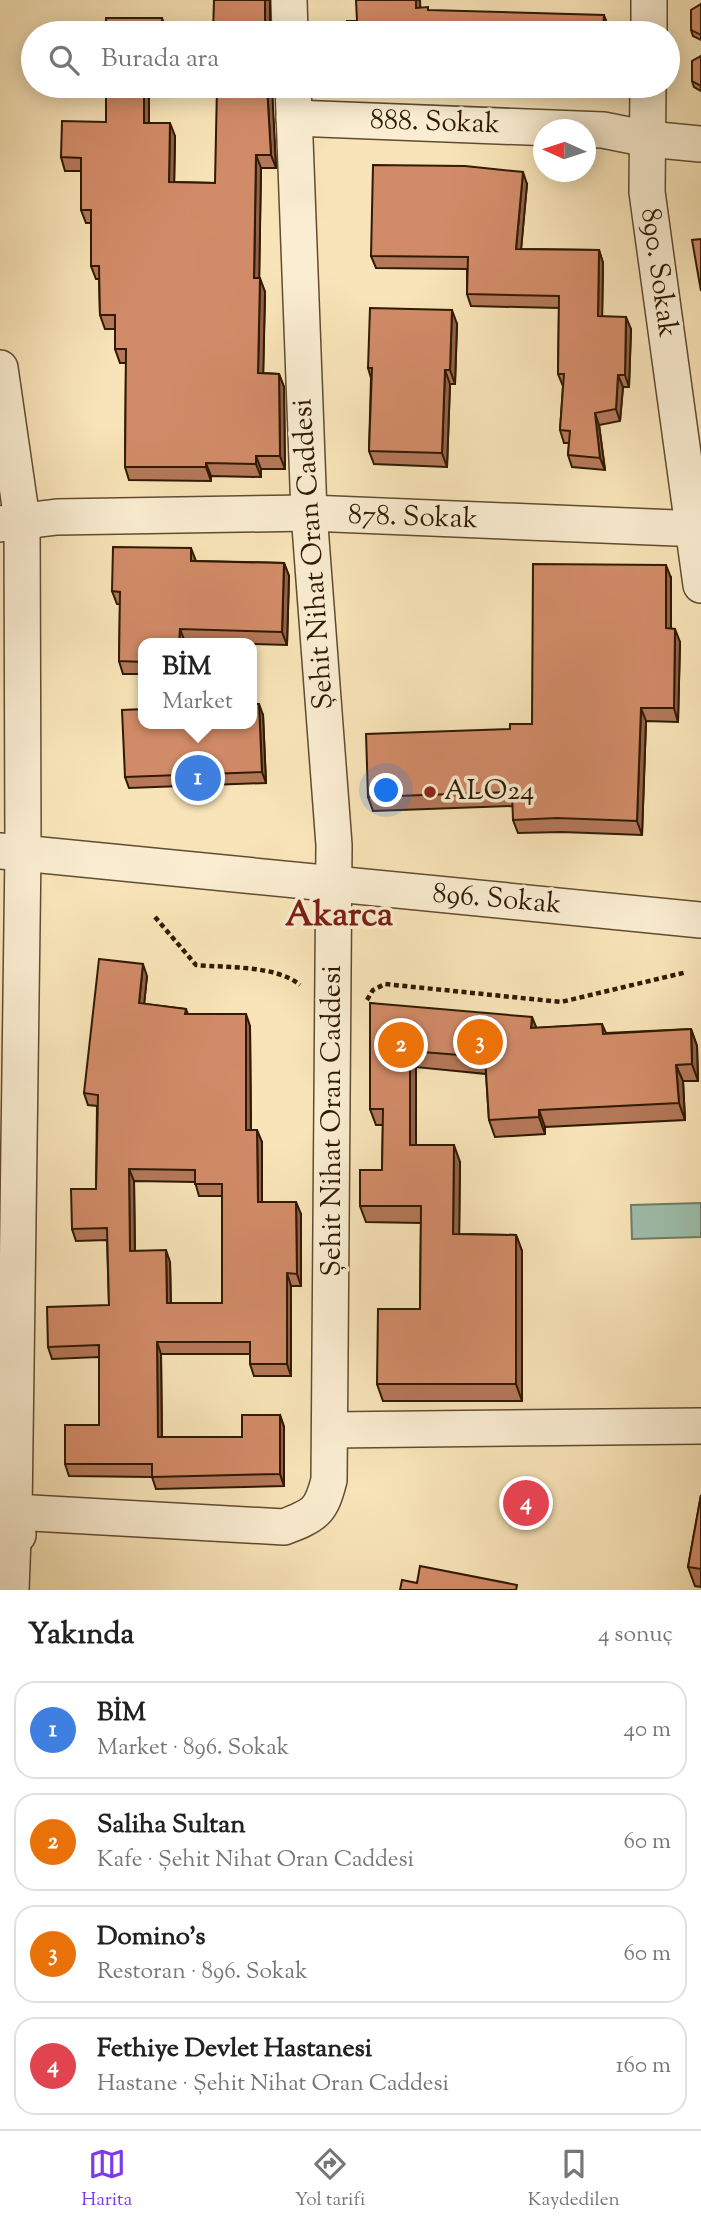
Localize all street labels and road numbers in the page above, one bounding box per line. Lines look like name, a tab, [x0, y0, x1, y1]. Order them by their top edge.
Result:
street label: 888. Sokak	[369, 101, 501, 145]
street label: 890. Sokak	[629, 206, 687, 340]
street label: Şehit Nihat Oran Caddesi	[283, 397, 345, 711]
street label: 878. Sokak	[347, 496, 479, 540]
street label: 896. Sokak	[431, 874, 563, 926]
street label: Şehit Nihat Oran Caddesi	[313, 965, 353, 1277]

